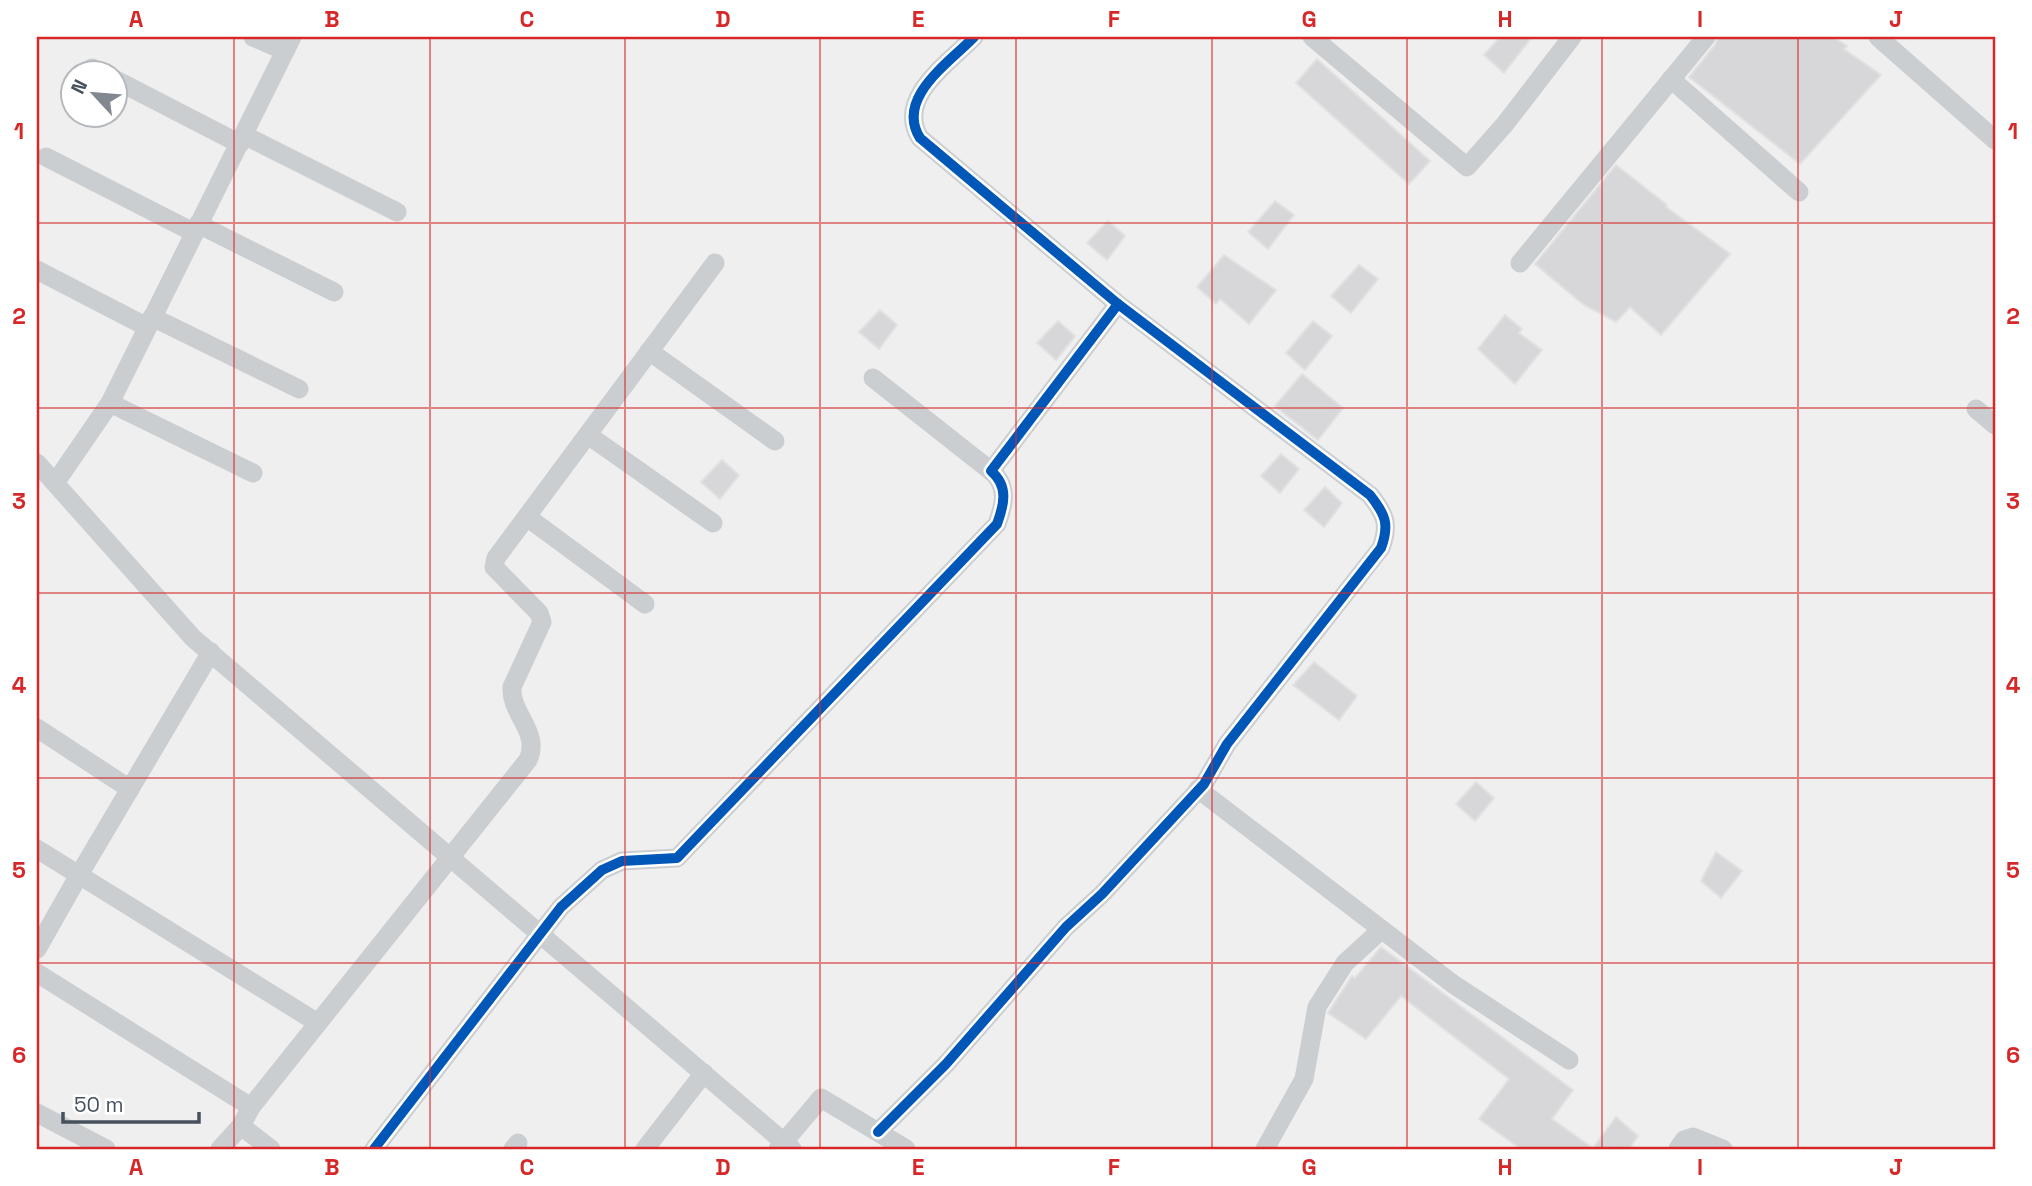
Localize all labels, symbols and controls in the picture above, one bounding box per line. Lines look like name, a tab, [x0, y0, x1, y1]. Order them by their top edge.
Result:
text: A	[129, 4, 144, 34]
text: B	[324, 4, 340, 34]
text: C	[520, 4, 534, 34]
text: D	[715, 4, 731, 34]
text: E	[912, 4, 924, 34]
text: F	[1108, 4, 1120, 34]
text: G	[1301, 4, 1317, 34]
text: H	[1497, 4, 1513, 34]
text: I	[1697, 4, 1703, 34]
text: J	[1889, 4, 1903, 34]
north arrow	[60, 60, 130, 130]
text: N	[65, 76, 93, 98]
text: 1	[14, 116, 24, 146]
text: 1	[2008, 116, 2018, 146]
text: 2	[12, 301, 26, 331]
text: 2	[2006, 301, 2020, 331]
text: 3	[12, 486, 26, 516]
text: 3	[2006, 486, 2020, 516]
text: 4	[12, 670, 27, 700]
text: 4	[2006, 670, 2021, 700]
text: 5	[12, 855, 26, 885]
text: 5	[2006, 855, 2020, 885]
text: 6	[12, 1040, 26, 1070]
text: 6	[2006, 1040, 2020, 1070]
scale bar	[63, 1081, 200, 1125]
text: 50 m	[74, 1091, 124, 1118]
text: A	[129, 1152, 144, 1182]
text: B	[324, 1152, 340, 1182]
text: C	[520, 1152, 534, 1182]
text: D	[715, 1152, 731, 1182]
text: E	[912, 1152, 924, 1182]
text: F	[1108, 1152, 1120, 1182]
text: G	[1301, 1152, 1317, 1182]
text: H	[1497, 1152, 1513, 1182]
text: I	[1697, 1152, 1703, 1182]
text: J	[1889, 1152, 1903, 1182]

